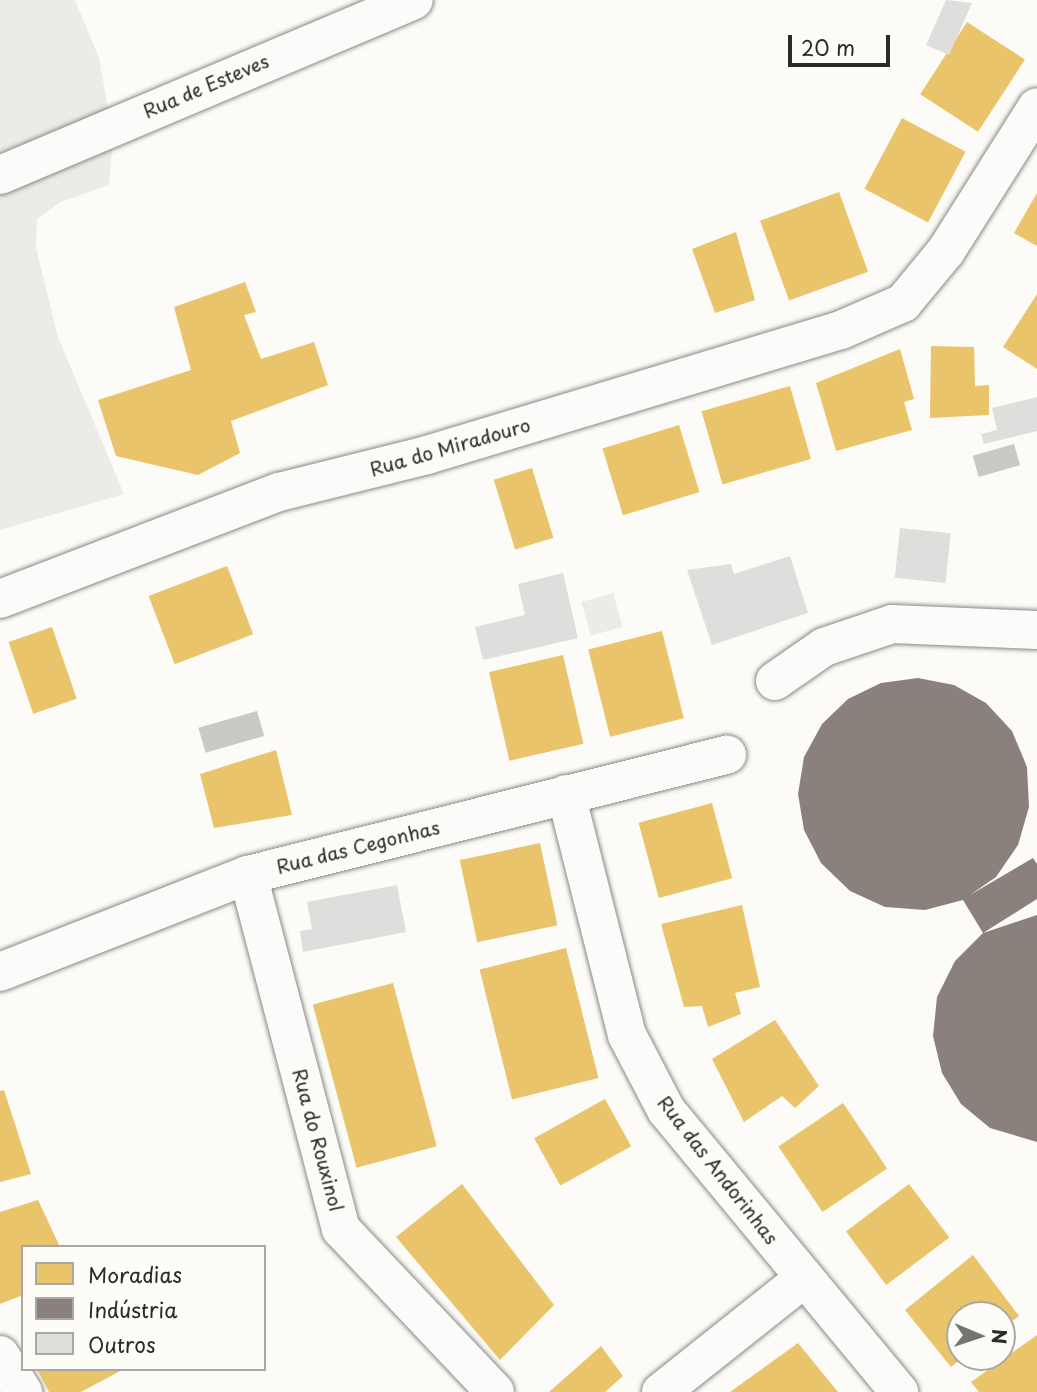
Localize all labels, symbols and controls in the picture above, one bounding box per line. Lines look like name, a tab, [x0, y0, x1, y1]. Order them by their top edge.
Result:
scale bar	[792, 21, 894, 65]
text: 20 m	[801, 31, 855, 63]
street label: Rua de Esteves	[138, 49, 274, 123]
street label: Rua do Miradouro	[367, 413, 533, 481]
street label: Rua das Cegonhas	[273, 815, 443, 879]
street label: Rua do Rouxinol	[288, 1066, 348, 1214]
street label: Rua das Andorinhas	[652, 1090, 784, 1250]
legend	[21, 1245, 266, 1371]
text: Moradias	[88, 1258, 182, 1290]
text: Indústria	[88, 1293, 177, 1325]
north arrow	[946, 1301, 1016, 1371]
text: Outros	[88, 1328, 156, 1360]
text: N	[986, 1329, 1014, 1345]

